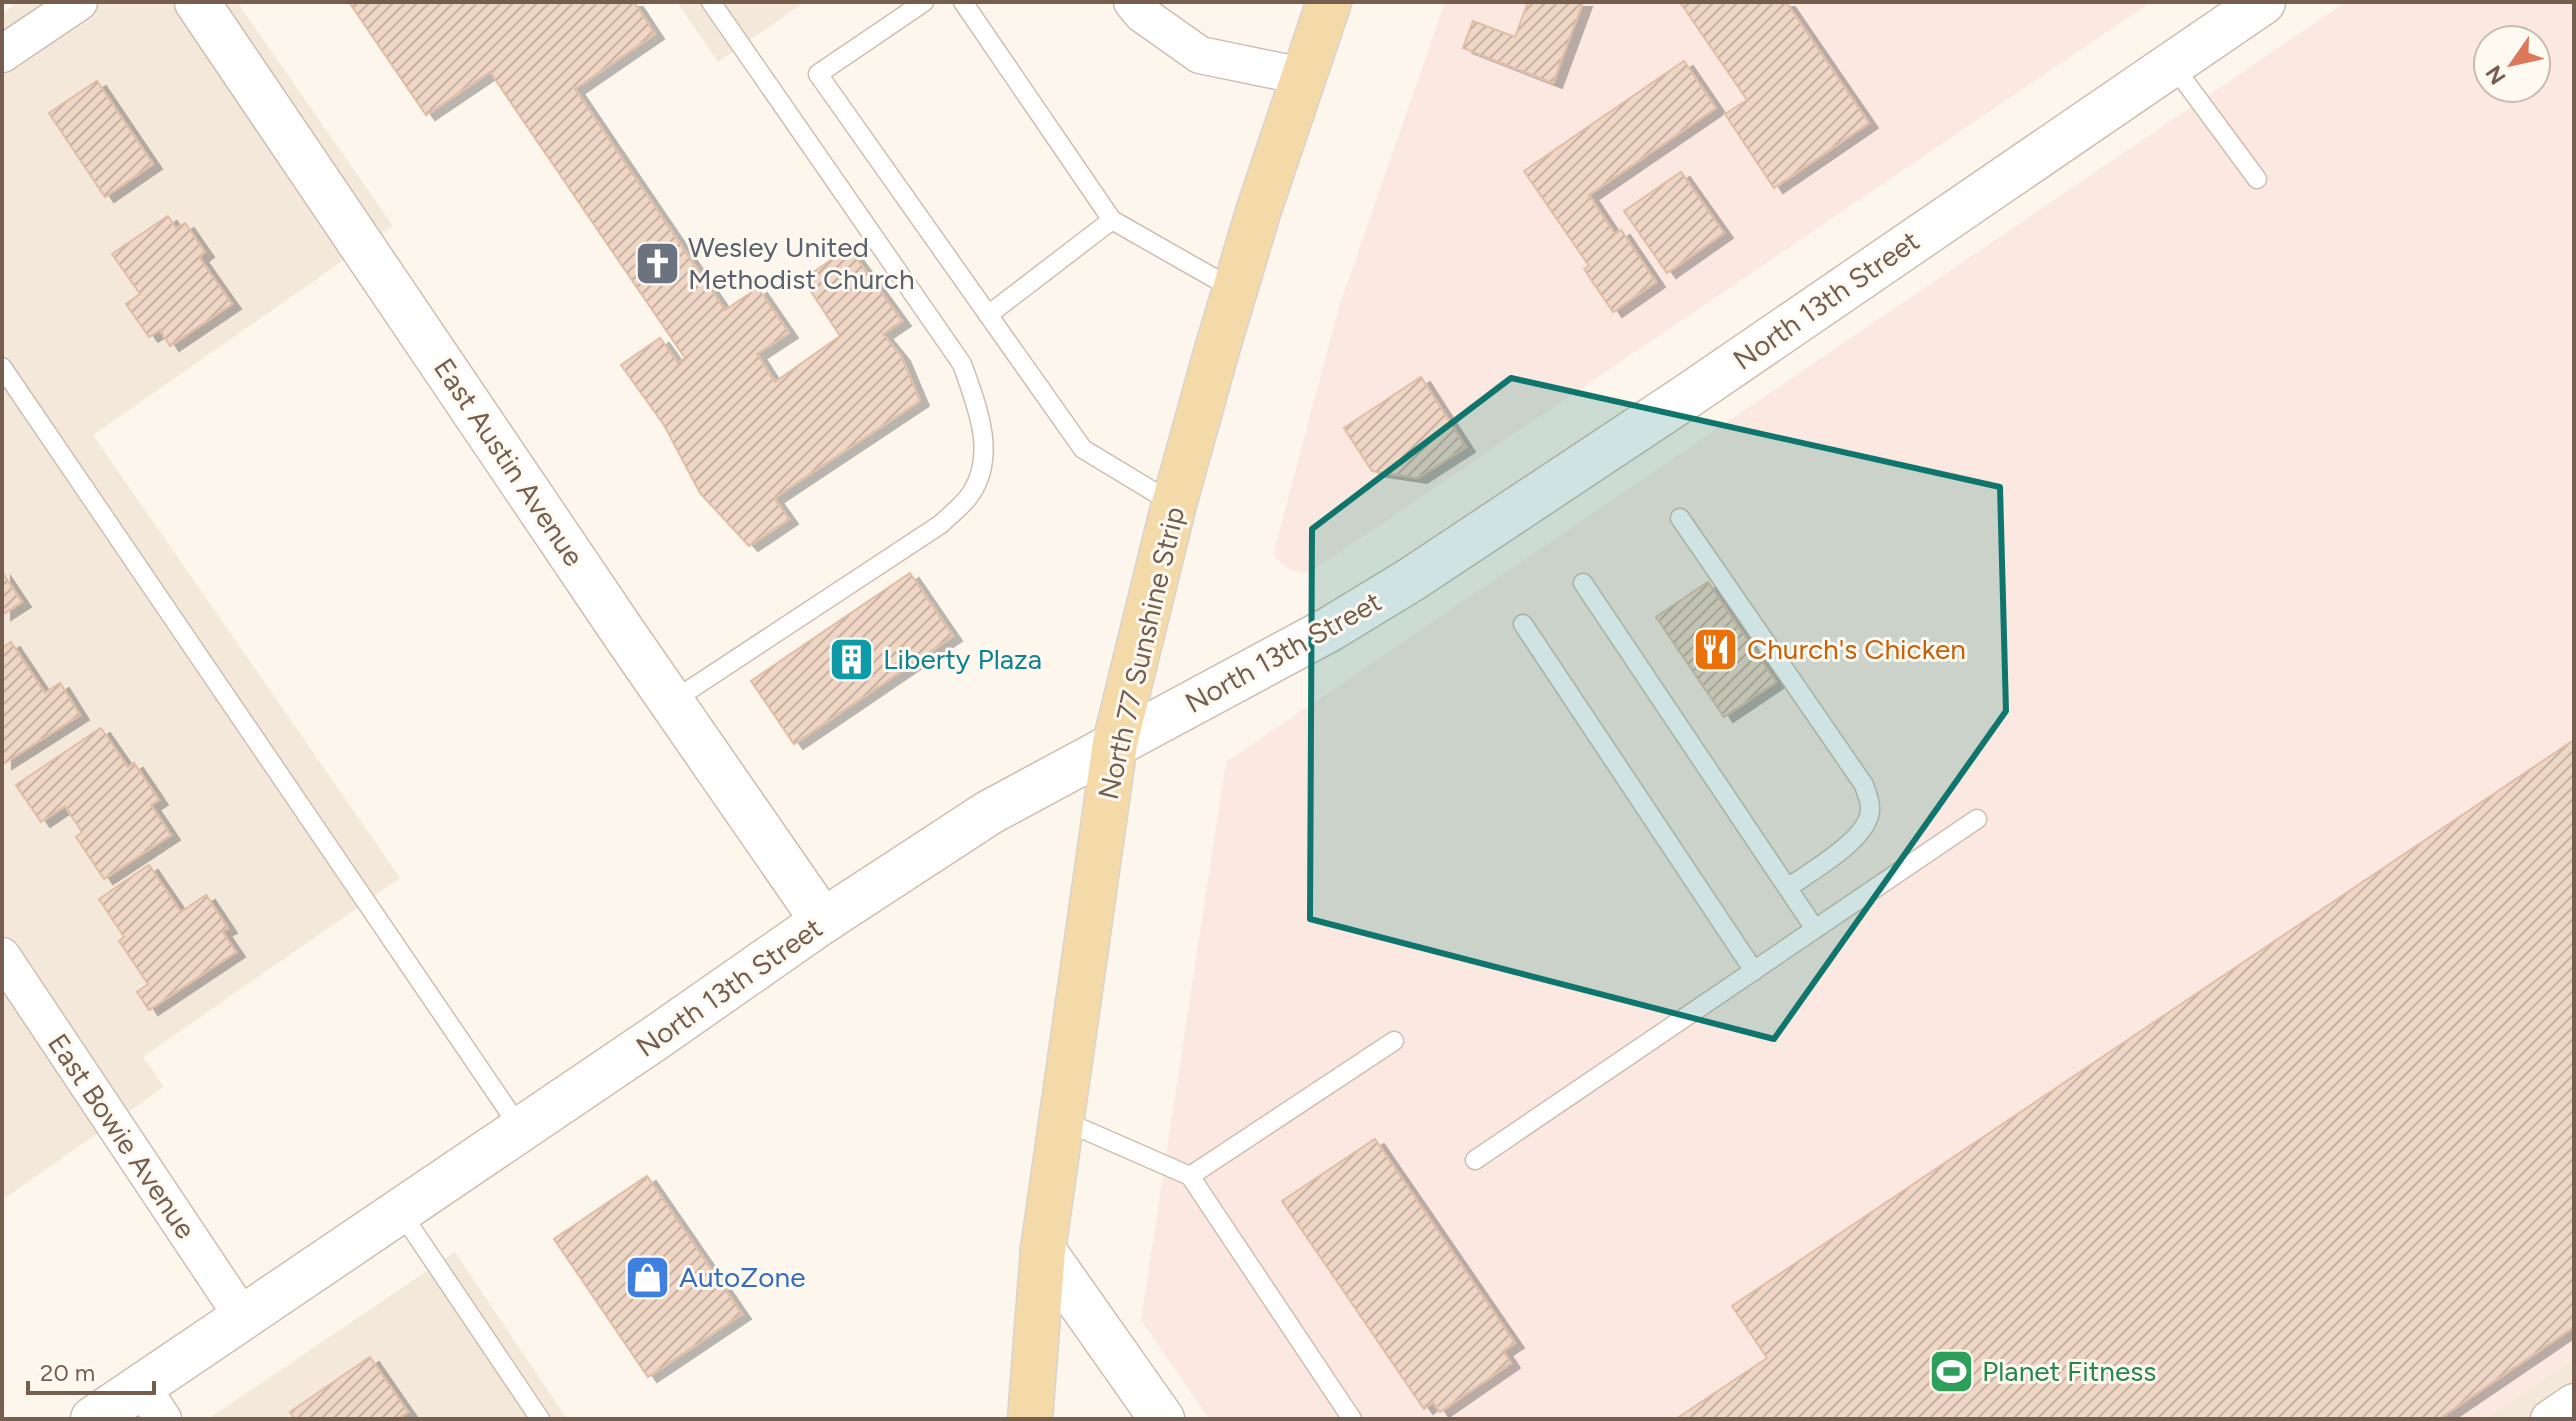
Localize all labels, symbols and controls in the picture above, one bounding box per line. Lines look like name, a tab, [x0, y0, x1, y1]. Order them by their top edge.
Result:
north arrow	[2472, 24, 2552, 104]
text: N	[2480, 60, 2512, 90]
street label: North 13th Street	[1727, 223, 1925, 377]
place label: Wesley United Methodist Church	[688, 230, 915, 296]
church icon: Wesley United Methodist Church	[633, 239, 681, 287]
street label: East Austin Avenue	[427, 352, 591, 572]
street label: North 77 Sunshine Strip	[1091, 503, 1191, 803]
street label: North 13th Street	[1179, 584, 1387, 720]
restaurant icon: Church's Chicken	[1692, 625, 1740, 673]
place label: Church's Chicken	[1747, 632, 1966, 666]
building icon: Liberty Plaza	[828, 635, 876, 683]
place label: Liberty Plaza	[883, 642, 1042, 676]
street label: North 13th Street	[630, 910, 828, 1064]
street label: East Bowie Avenue	[41, 1027, 203, 1245]
shop icon: AutoZone	[624, 1253, 672, 1301]
place label: AutoZone	[679, 1260, 805, 1294]
scale bar	[28, 1345, 154, 1395]
sports icon: Planet Fitness	[1927, 1347, 1975, 1395]
place label: Planet Fitness	[1982, 1354, 2156, 1388]
text: 20 m	[40, 1358, 95, 1387]

